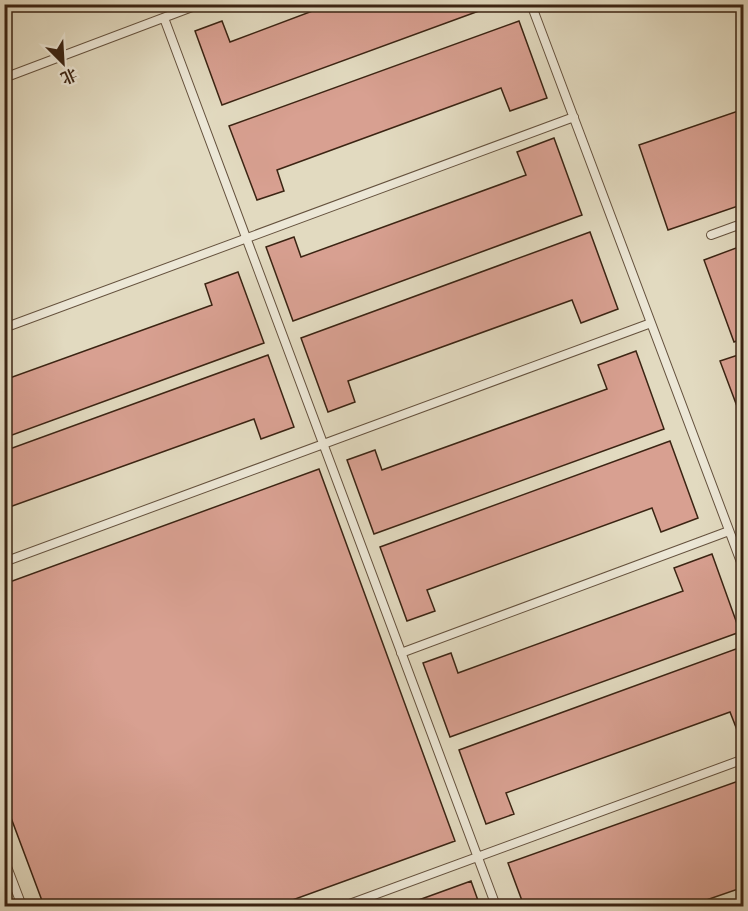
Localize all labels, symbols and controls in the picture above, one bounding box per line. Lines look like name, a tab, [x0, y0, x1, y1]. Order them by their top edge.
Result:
north arrow	[33, 33, 93, 93]
text: 北	[57, 63, 80, 89]

